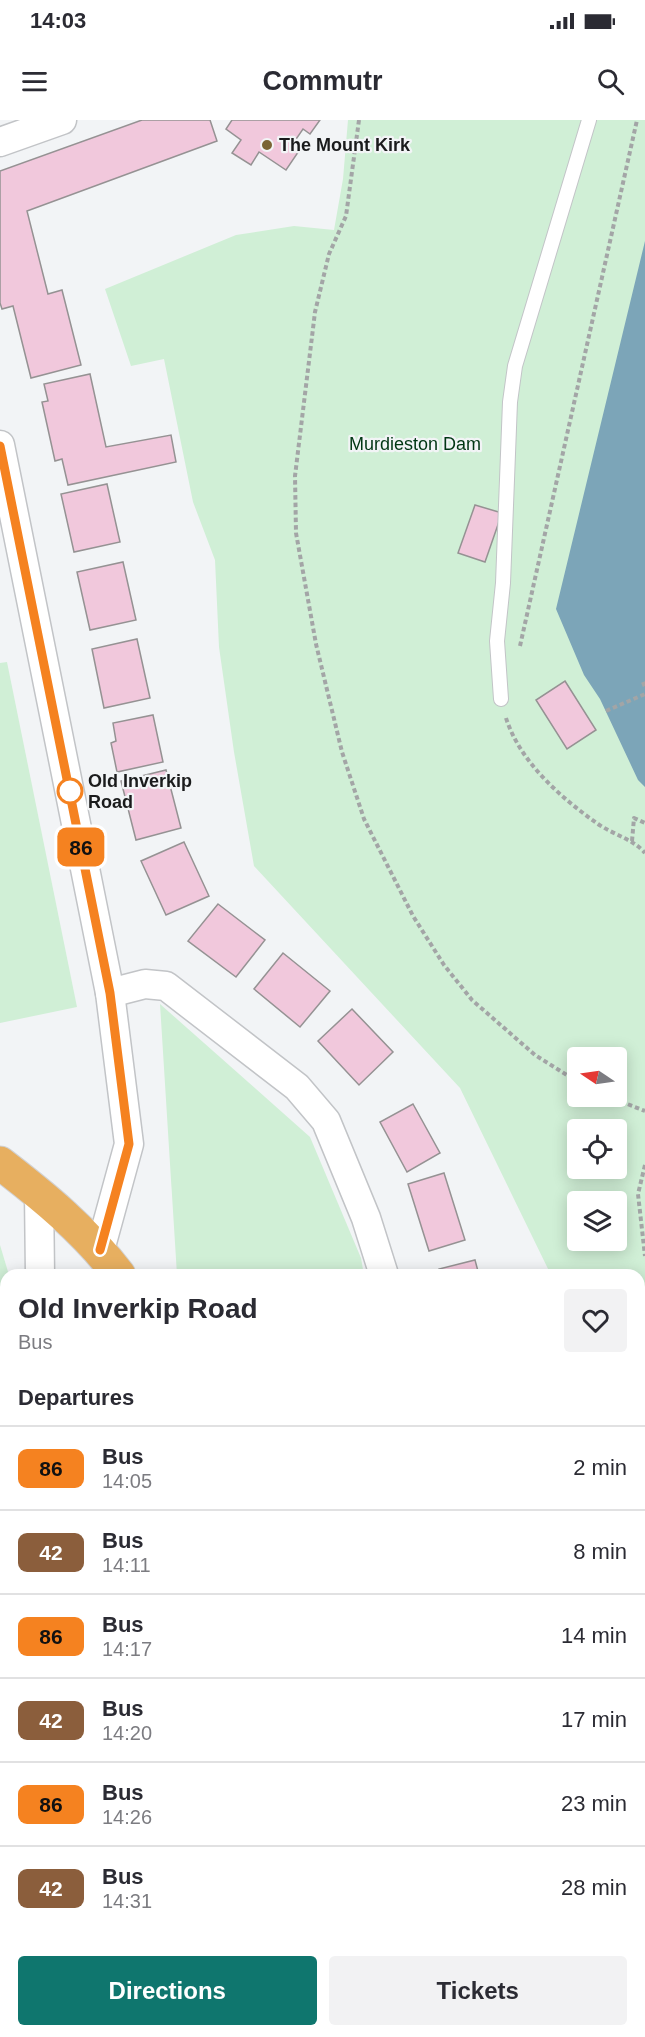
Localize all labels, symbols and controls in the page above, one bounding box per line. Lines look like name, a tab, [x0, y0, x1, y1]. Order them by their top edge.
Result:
text: 14:03	[30, 8, 86, 33]
icon: menu	[18, 65, 51, 98]
icon: search	[594, 65, 627, 98]
text: Commutr	[263, 66, 383, 96]
place label: The Mount Kirk	[279, 135, 411, 155]
marker: The Mount Kirk	[260, 138, 274, 152]
park label: Murdieston Dam	[349, 434, 481, 454]
place label: Old Inverkip Road	[88, 771, 192, 812]
marker: Old Inverkip Road	[57, 778, 83, 804]
line badge: 86	[54, 828, 108, 866]
text: 86	[69, 836, 93, 859]
north arrow	[567, 1047, 627, 1107]
map controls	[567, 1047, 627, 1251]
button: locate	[567, 1119, 627, 1179]
button: layers	[567, 1191, 627, 1251]
button: heart	[564, 1289, 627, 1352]
text: Old Inverkip Road	[18, 1293, 258, 1324]
text: Bus	[18, 1331, 52, 1353]
text: Departures	[18, 1385, 134, 1410]
text: Bus	[102, 1444, 144, 1469]
text: 2 min	[573, 1455, 627, 1480]
text: 86	[39, 1457, 63, 1480]
text: 14:05	[102, 1470, 152, 1492]
text: Bus	[102, 1528, 144, 1553]
text: 8 min	[573, 1539, 627, 1564]
text: 42	[39, 1541, 63, 1564]
text: 14:11	[102, 1554, 151, 1576]
text: Bus	[102, 1612, 144, 1637]
text: 14 min	[561, 1623, 627, 1648]
text: 86	[39, 1625, 63, 1648]
text: 14:17	[102, 1638, 152, 1660]
text: Bus	[102, 1696, 144, 1721]
text: 17 min	[561, 1707, 627, 1732]
text: 42	[39, 1709, 63, 1732]
text: 14:20	[102, 1722, 152, 1744]
text: Bus	[102, 1780, 144, 1805]
text: 23 min	[561, 1791, 627, 1816]
text: 86	[39, 1793, 63, 1816]
text: 14:26	[102, 1806, 152, 1828]
text: Bus	[102, 1864, 144, 1889]
text: 28 min	[561, 1875, 627, 1900]
text: 42	[39, 1877, 63, 1900]
text: 14:31	[102, 1890, 152, 1912]
button: Directions	[18, 1956, 317, 2025]
button: Tickets	[329, 1956, 627, 2025]

